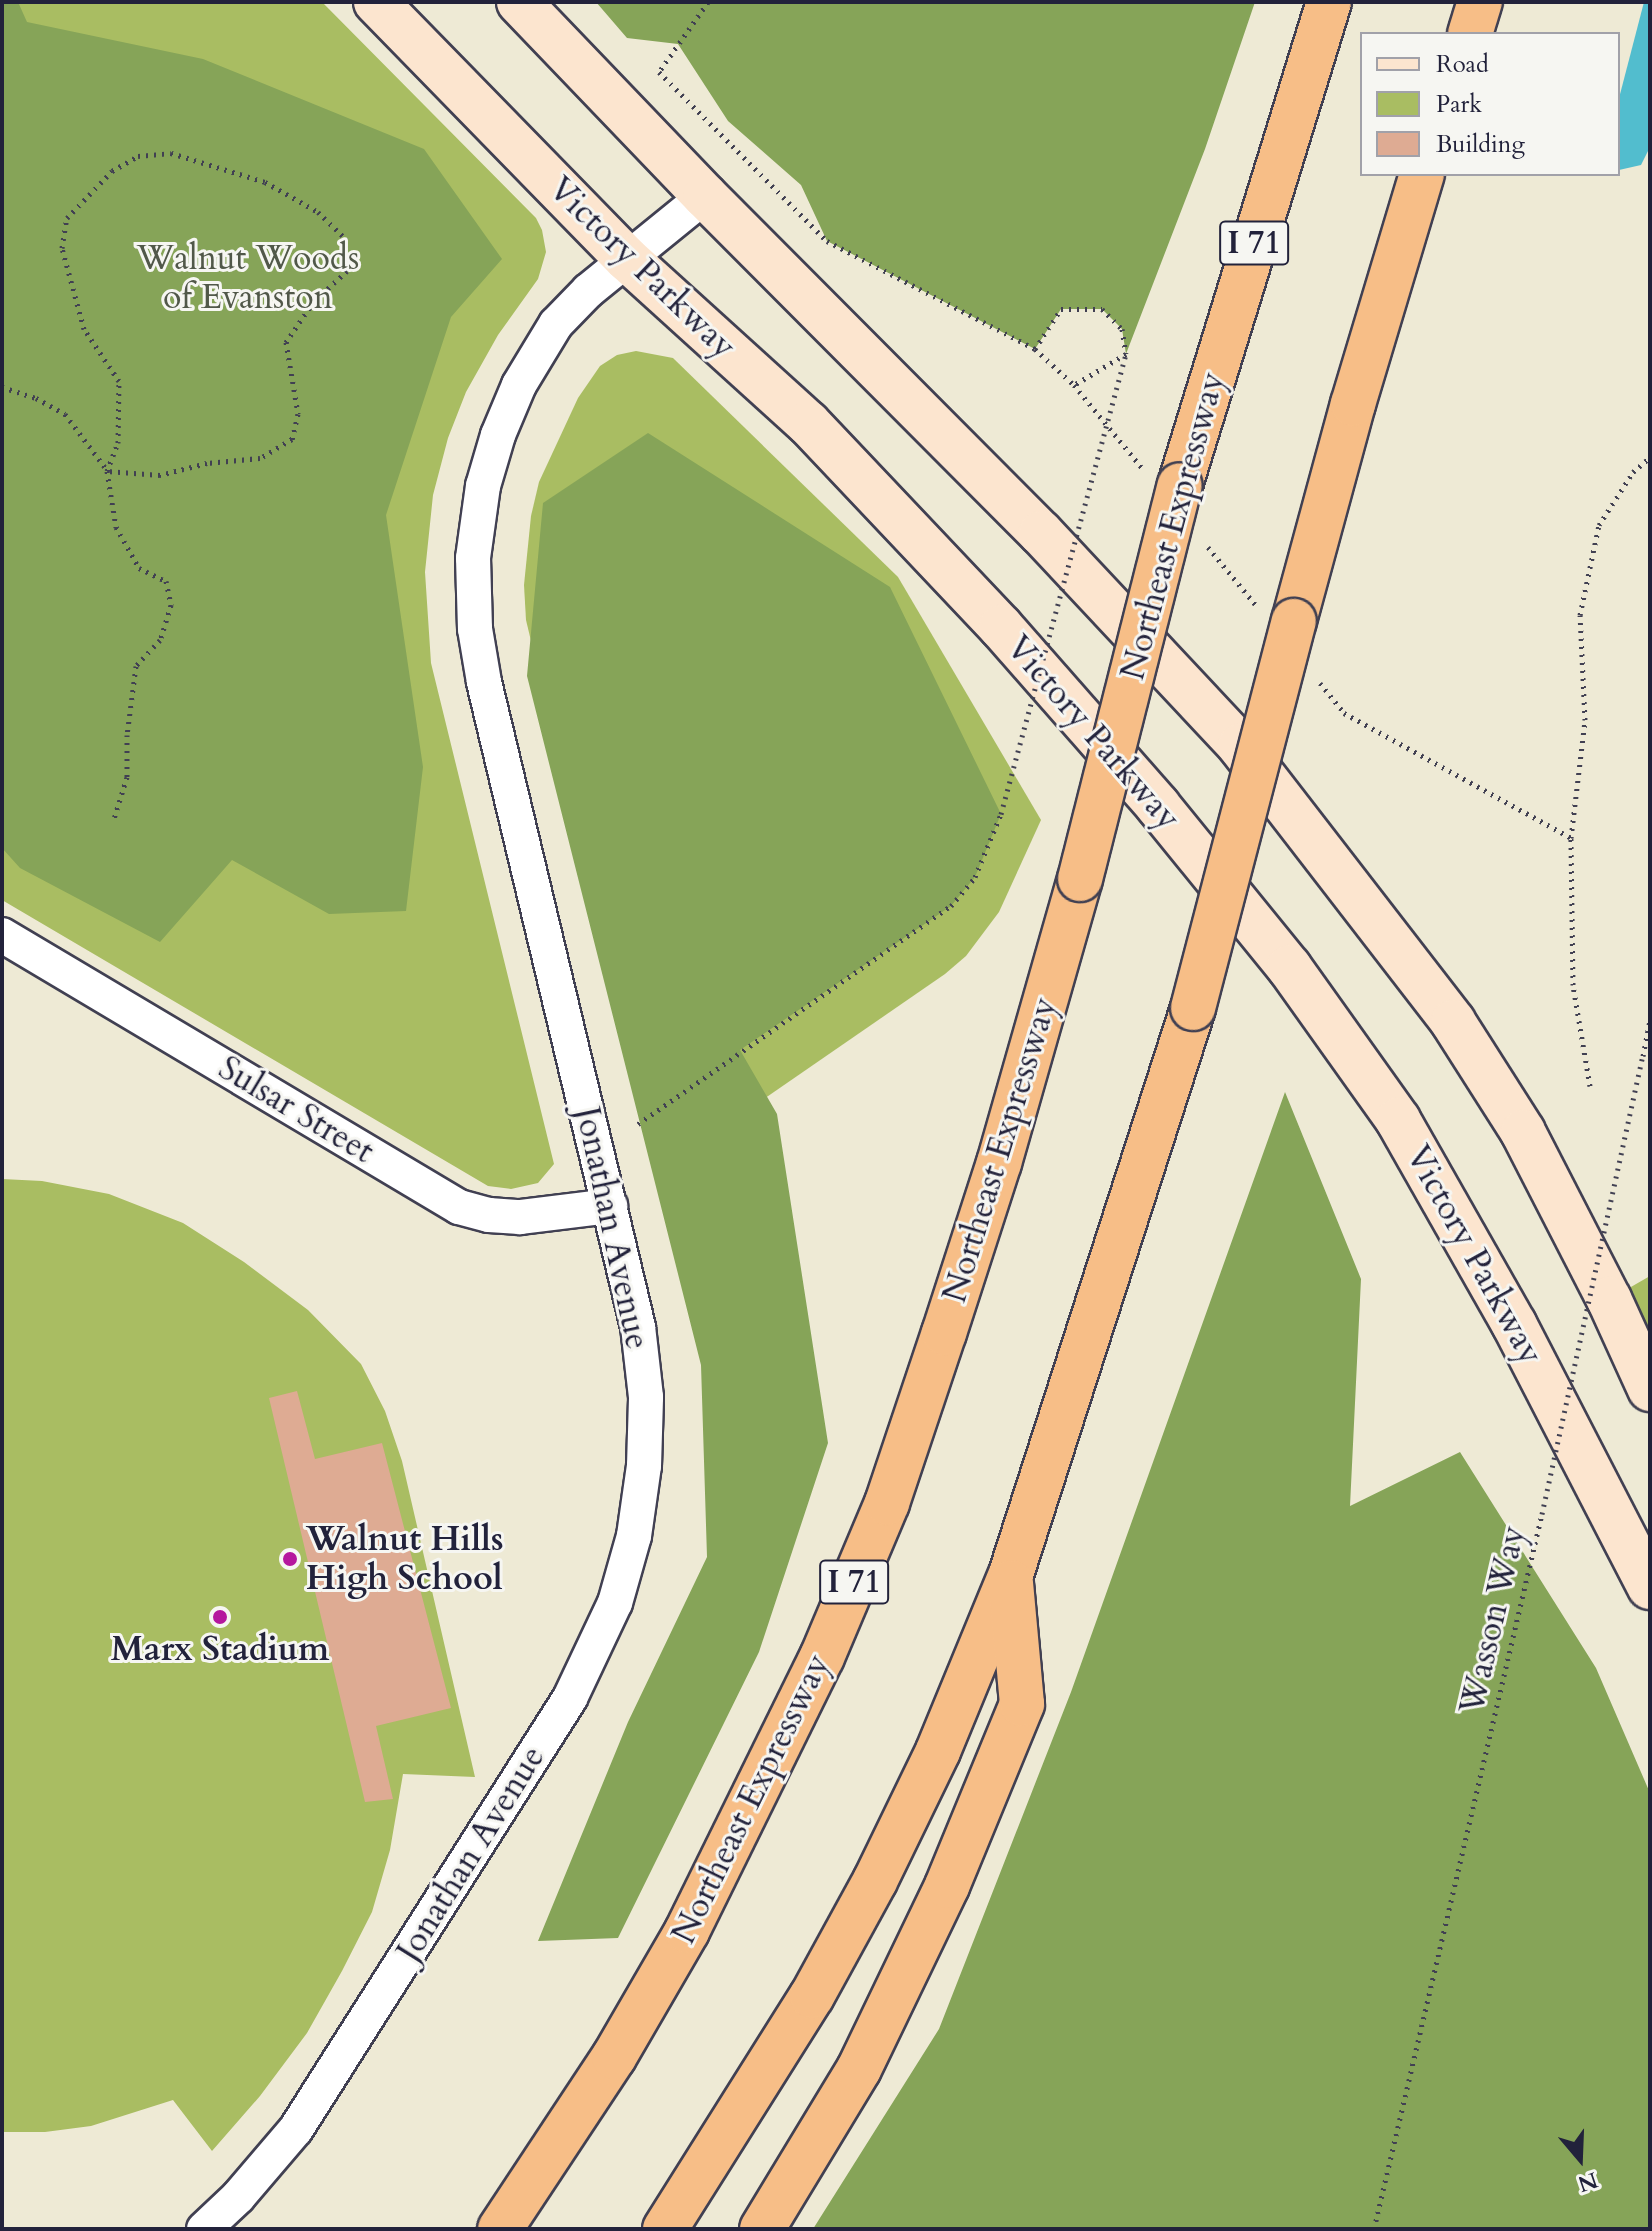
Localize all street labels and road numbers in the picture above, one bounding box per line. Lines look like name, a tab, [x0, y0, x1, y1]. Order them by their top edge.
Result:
street label: Victory Parkway	[540, 169, 744, 367]
road number: I 71	[1218, 215, 1290, 271]
street label: Northeast Expressway	[1112, 368, 1234, 684]
street label: Victory Parkway	[998, 628, 1188, 838]
street label: Northeast Expressway	[934, 992, 1066, 1308]
street label: Sulsar Street	[211, 1048, 381, 1172]
street label: Jonathan Avenue	[566, 1103, 658, 1353]
street label: Victory Parkway	[1397, 1138, 1551, 1372]
street label: Wasson Way	[1452, 1522, 1534, 1718]
road number: I 71	[818, 1554, 890, 1610]
street label: Northeast Expressway	[663, 1648, 839, 1950]
street label: Jonathan Avenue	[388, 1739, 554, 1969]

